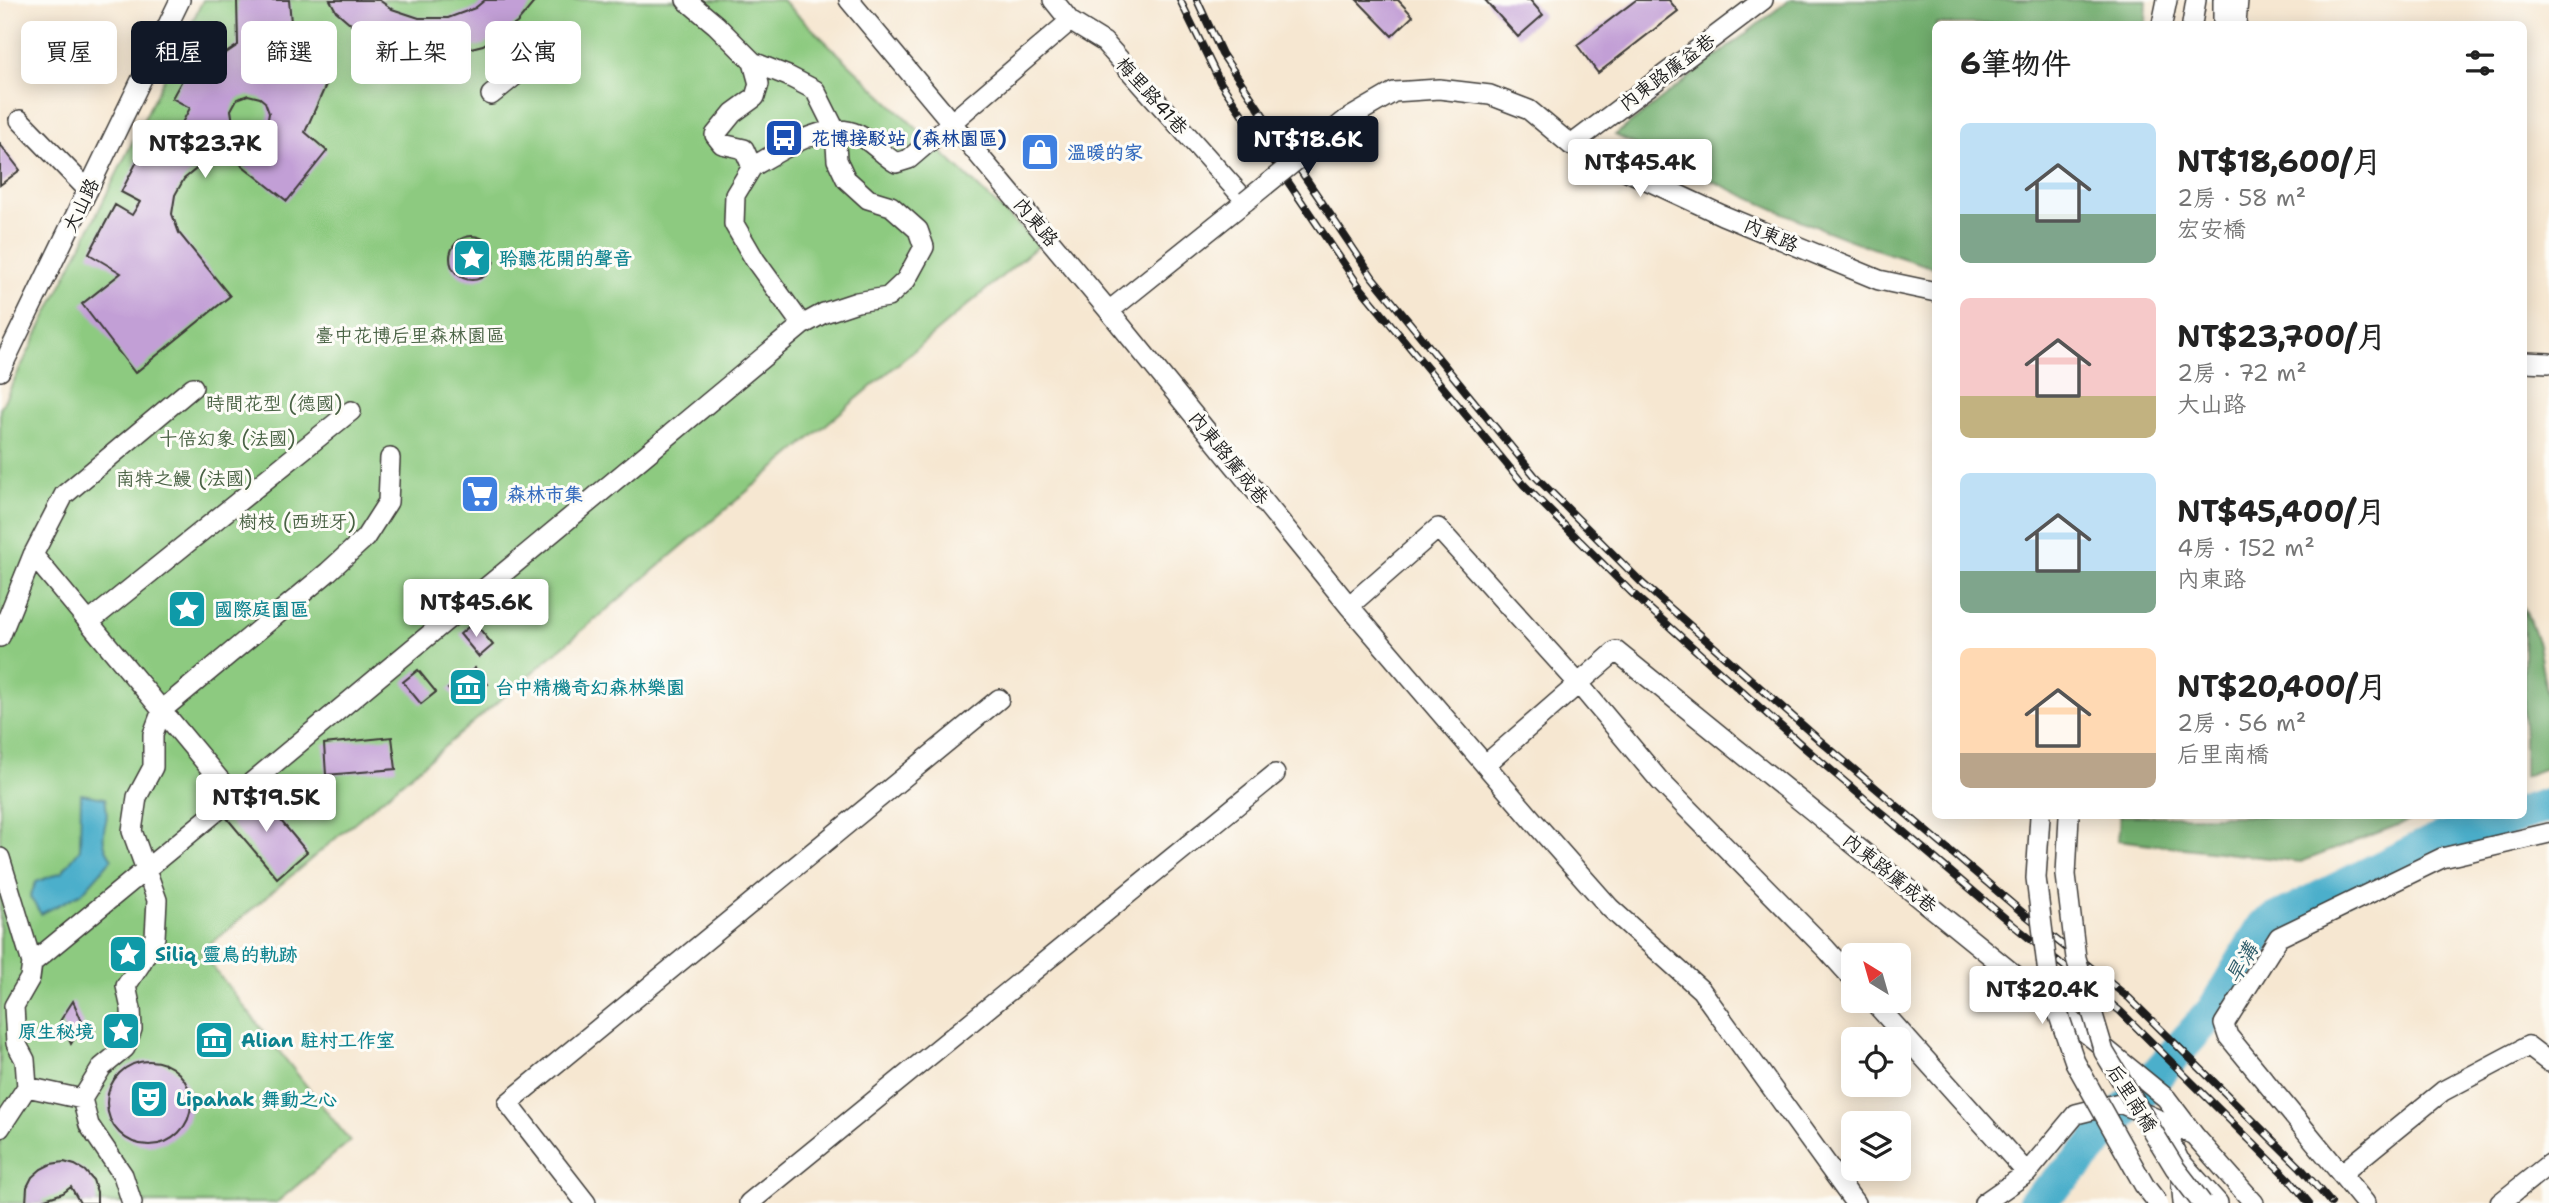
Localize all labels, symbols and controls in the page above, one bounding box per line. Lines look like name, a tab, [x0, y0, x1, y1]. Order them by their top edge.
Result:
chip: 買屋	[21, 21, 117, 84]
chip: 租屋	[131, 21, 227, 84]
chip: 篩選	[241, 21, 337, 84]
chip: 新上架	[351, 21, 471, 84]
chip: 公寓	[485, 21, 581, 84]
street label: 內東路廣益巷	[1614, 28, 1720, 116]
text: 6筆物件	[1960, 43, 2071, 84]
icon: filters	[2461, 44, 2499, 82]
street label: 梅里路41巷	[1110, 52, 1194, 140]
pin: NT$18.6K	[1236, 116, 1380, 176]
bus stop icon: 花博接駁站 (森林園區)	[763, 117, 805, 159]
pin: NT$23.7K	[133, 120, 277, 180]
text: NT$18.6K	[1253, 124, 1363, 154]
place label: 花博接駁站 (森林園區)	[811, 126, 1007, 151]
text: NT$23.7K	[149, 128, 261, 158]
shop icon: 溫暖的家	[1019, 131, 1061, 173]
place label: 溫暖的家	[1067, 140, 1143, 165]
pin: NT$45.4K	[1568, 140, 1712, 199]
text: NT$18,600/月	[2177, 141, 2382, 182]
text: NT$45.4K	[1584, 147, 1696, 177]
icon: home	[2016, 151, 2100, 235]
street label: 大山路	[57, 174, 105, 236]
text: 2房 · 58 m²	[2177, 183, 2306, 213]
street label: 內東路	[1008, 192, 1064, 252]
street label: 內東路	[1740, 212, 1802, 258]
text: 宏安橋	[2177, 214, 2246, 244]
place icon: 聆聽花開的聲音	[451, 237, 493, 279]
place label: 聆聽花開的聲音	[499, 246, 632, 271]
text: NT$23,700/月	[2177, 316, 2387, 357]
park label: 臺中花博后里森林園區	[315, 323, 505, 348]
icon: home	[2016, 326, 2100, 410]
text: 2房 · 72 m²	[2177, 358, 2307, 388]
text: 大山路	[2177, 389, 2246, 419]
park label: 時間花型 (德國)	[206, 391, 342, 416]
street label: 內東路廣成巷	[1183, 406, 1275, 510]
park label: 十倍幻象 (法國)	[159, 426, 295, 451]
park label: 南特之鰻 (法國)	[116, 466, 252, 491]
supermarket icon: 森林市集	[459, 473, 501, 515]
place label: 森林市集	[507, 482, 583, 507]
text: NT$45,400/月	[2177, 491, 2386, 532]
icon: home	[2016, 501, 2100, 585]
park label: 樹枝 (西班牙)	[238, 509, 356, 534]
text: 4房 · 152 m²	[2177, 533, 2315, 563]
text: 內東路	[2177, 564, 2246, 594]
pin: NT$45.6K	[404, 580, 548, 639]
text: NT$45.6K	[419, 587, 533, 617]
place icon: 國際庭園區	[166, 588, 208, 630]
place label: 國際庭園區	[214, 597, 309, 622]
museum icon: 台中精機奇幻森林樂園	[447, 666, 489, 708]
text: NT$20,400/月	[2177, 666, 2387, 707]
place label: 台中精機奇幻森林樂園	[495, 675, 685, 700]
icon: home	[2016, 676, 2100, 760]
text: 2房 · 56 m²	[2177, 708, 2306, 738]
text: 后里南橋	[2177, 739, 2269, 769]
pin: NT$19.5K	[194, 774, 338, 834]
text: NT$19.5K	[212, 782, 320, 812]
street label: 內東路廣成巷	[1838, 827, 1942, 919]
place icon: Siliq 靈鳥的軌跡	[107, 933, 149, 975]
water label: 旱溝	[2219, 936, 2266, 988]
place label: Siliq 靈鳥的軌跡	[155, 942, 297, 967]
north arrow	[1841, 943, 1911, 1013]
map controls	[1841, 943, 1911, 1181]
pin: NT$20.4K	[1970, 967, 2114, 1026]
text: NT$20.4K	[1985, 974, 2099, 1004]
place icon: 原生秘境	[100, 1010, 142, 1052]
place label: 原生秘境	[18, 1019, 94, 1044]
museum icon: Alian 駐村工作室	[193, 1019, 235, 1061]
button: locate	[1841, 1027, 1911, 1097]
place label: Alian 駐村工作室	[241, 1028, 395, 1053]
street label: 后里南橋	[2101, 1059, 2163, 1137]
theatre icon: Lipahak 舞動之心	[128, 1078, 170, 1120]
place label: Lipahak 舞動之心	[176, 1087, 337, 1112]
button: layers	[1841, 1111, 1911, 1181]

